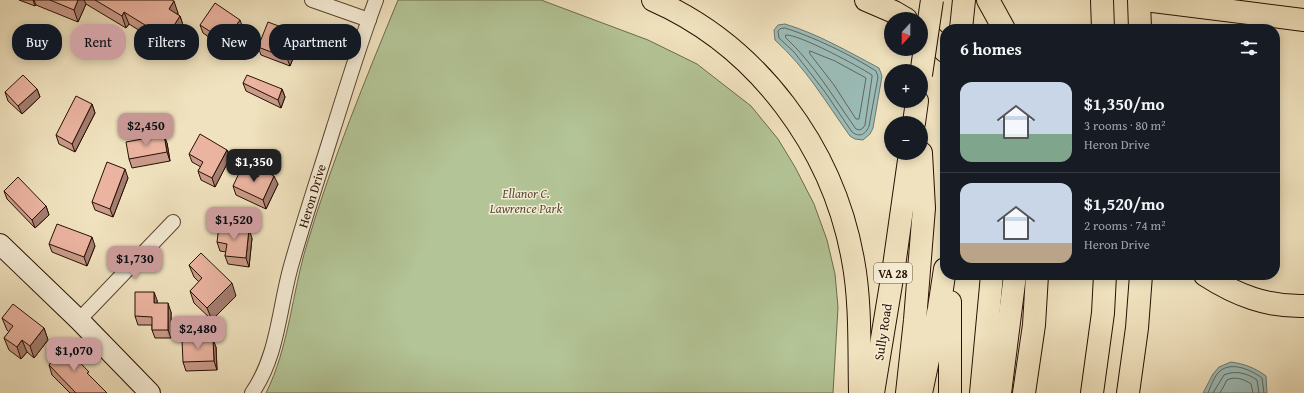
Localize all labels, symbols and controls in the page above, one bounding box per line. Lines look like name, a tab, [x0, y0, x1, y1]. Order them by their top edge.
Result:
north arrow	[884, 12, 928, 56]
map controls	[884, 12, 928, 160]
chip: Buy	[12, 24, 62, 60]
chip: Rent	[70, 24, 126, 60]
chip: Filters	[134, 24, 199, 60]
chip: New	[207, 24, 261, 60]
chip: Apartment	[269, 24, 361, 60]
text: 6 homes	[960, 36, 1022, 61]
icon: filters	[1238, 37, 1260, 59]
button: +	[884, 64, 928, 108]
text: $1,350/mo	[1084, 91, 1165, 116]
icon: home	[992, 98, 1040, 146]
pin: $2,450	[113, 113, 179, 147]
text: $2,450	[127, 116, 165, 135]
button: −	[884, 116, 928, 160]
text: 3 rooms · 80 m²	[1084, 116, 1166, 135]
text: Heron Drive	[1084, 135, 1150, 154]
pin: $1,350	[221, 149, 287, 183]
text: $1,350	[235, 152, 273, 171]
street label: Heron Drive	[293, 162, 331, 230]
park label: Ellanor C. Lawrence Park	[489, 184, 562, 218]
text: $1,520/mo	[1084, 191, 1165, 216]
icon: home	[992, 199, 1040, 247]
pin: $1,520	[201, 207, 267, 241]
text: $1,520	[215, 210, 253, 229]
text: 2 rooms · 74 m²	[1084, 216, 1166, 235]
text: Heron Drive	[1084, 235, 1150, 254]
pin: $1,730	[102, 246, 168, 280]
text: $1,730	[116, 249, 154, 268]
road number: VA 28	[874, 263, 912, 283]
street label: Sully Road	[869, 302, 897, 362]
pin: $2,480	[165, 316, 231, 350]
text: $2,480	[179, 319, 217, 338]
pin: $1,070	[41, 338, 107, 372]
text: $1,070	[55, 341, 93, 360]

